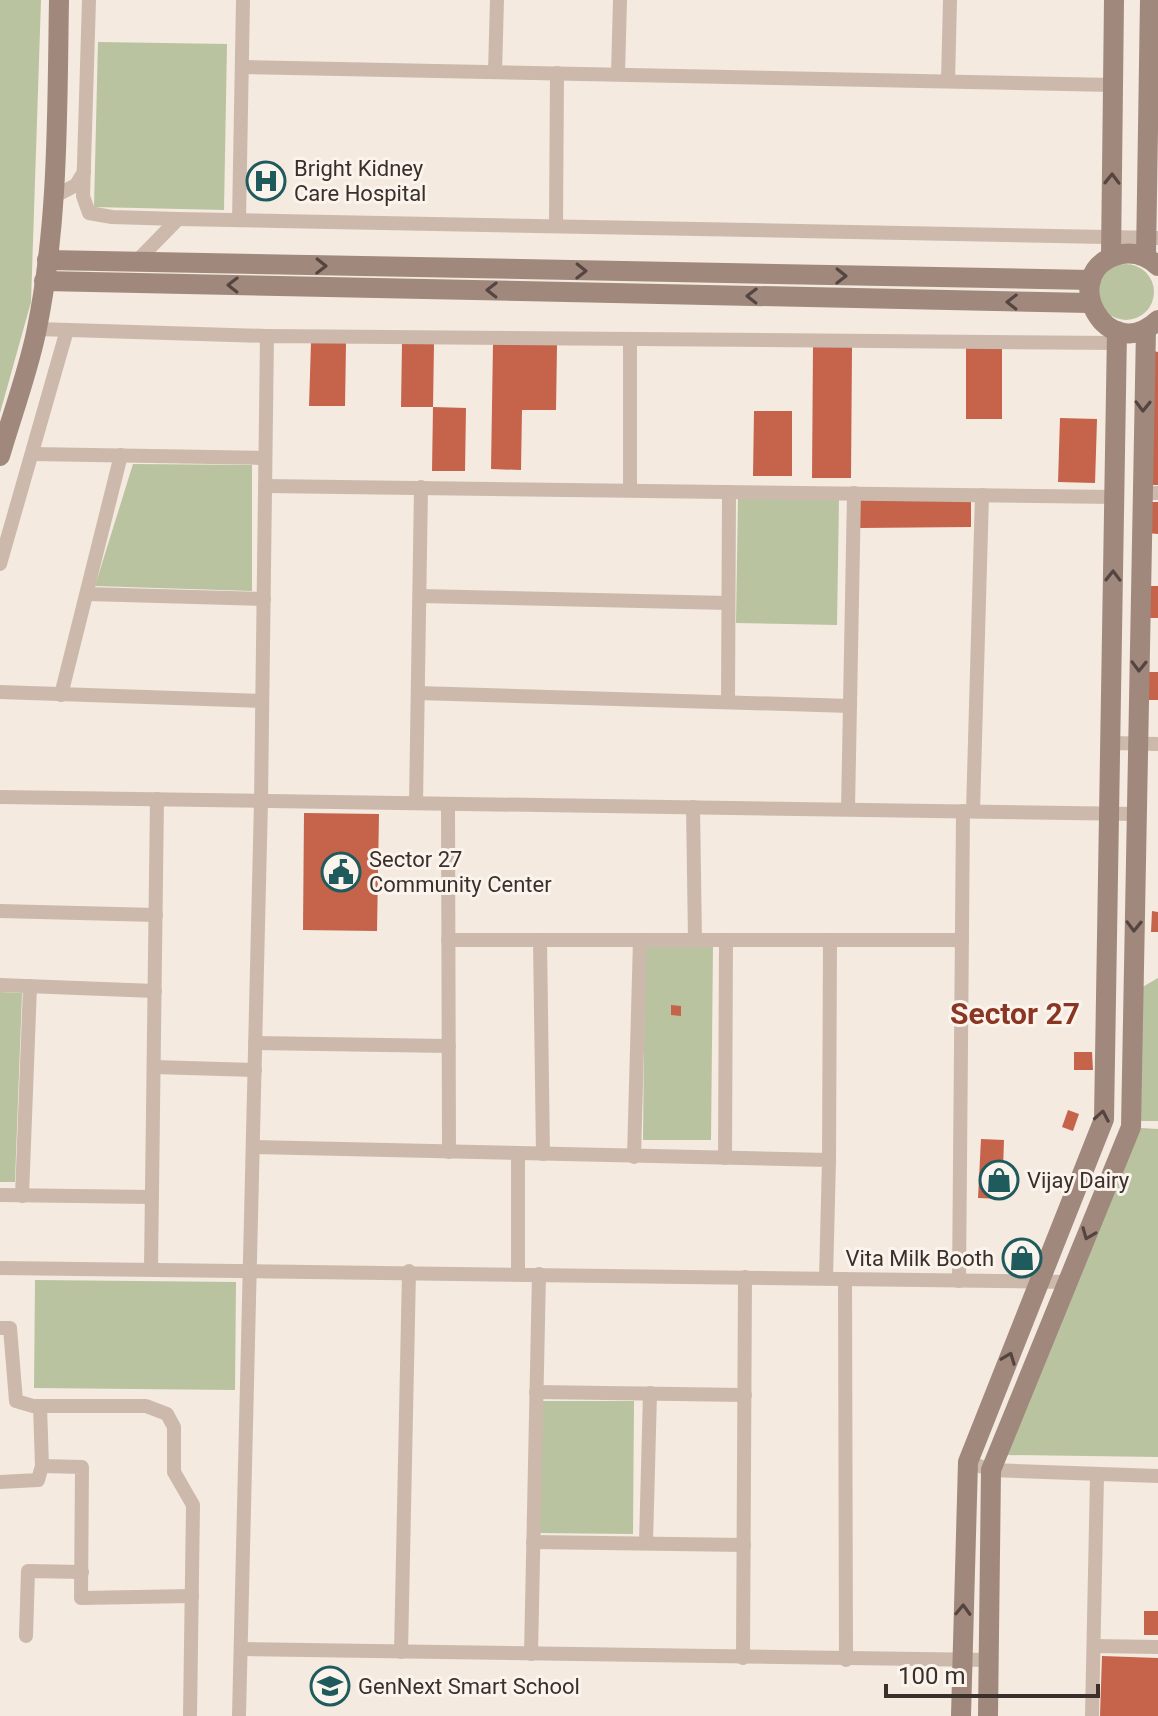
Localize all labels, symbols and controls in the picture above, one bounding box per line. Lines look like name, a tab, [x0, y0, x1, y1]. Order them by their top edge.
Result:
place label: Bright Kidney Care Hospital	[294, 156, 426, 206]
hospital icon: Bright Kidney Care Hospital	[245, 160, 287, 202]
one-way arrow	[1103, 172, 1120, 185]
one-way arrow	[315, 257, 328, 274]
one-way arrow	[575, 262, 588, 280]
one-way arrow	[835, 267, 848, 285]
one-way arrow	[226, 276, 239, 294]
one-way arrow	[485, 282, 498, 299]
one-way arrow	[745, 287, 758, 305]
one-way arrow	[1005, 293, 1018, 311]
one-way arrow	[1134, 400, 1152, 413]
one-way arrow	[1104, 569, 1122, 582]
one-way arrow	[1130, 660, 1148, 673]
place label: Sector 27 Community Center	[369, 847, 552, 897]
public building icon: Sector 27 Community Center	[320, 851, 362, 893]
one-way arrow	[1126, 920, 1143, 933]
district label: Sector 27	[950, 996, 1080, 1031]
one-way arrow	[1093, 1109, 1110, 1122]
shop icon: Vijay Dairy	[978, 1159, 1020, 1201]
place label: Vijay Dairy	[1027, 1168, 1130, 1193]
one-way arrow	[1081, 1226, 1097, 1240]
shop icon: Vita Milk Booth	[1001, 1237, 1043, 1279]
place label: Vita Milk Booth	[845, 1246, 994, 1271]
one-way arrow	[999, 1352, 1016, 1366]
one-way arrow	[955, 1603, 972, 1616]
scale bar	[886, 1648, 1098, 1698]
text: 100 m	[898, 1662, 965, 1690]
school or university icon: GenNext Smart School	[309, 1665, 351, 1707]
place label: GenNext Smart School	[358, 1674, 580, 1699]

